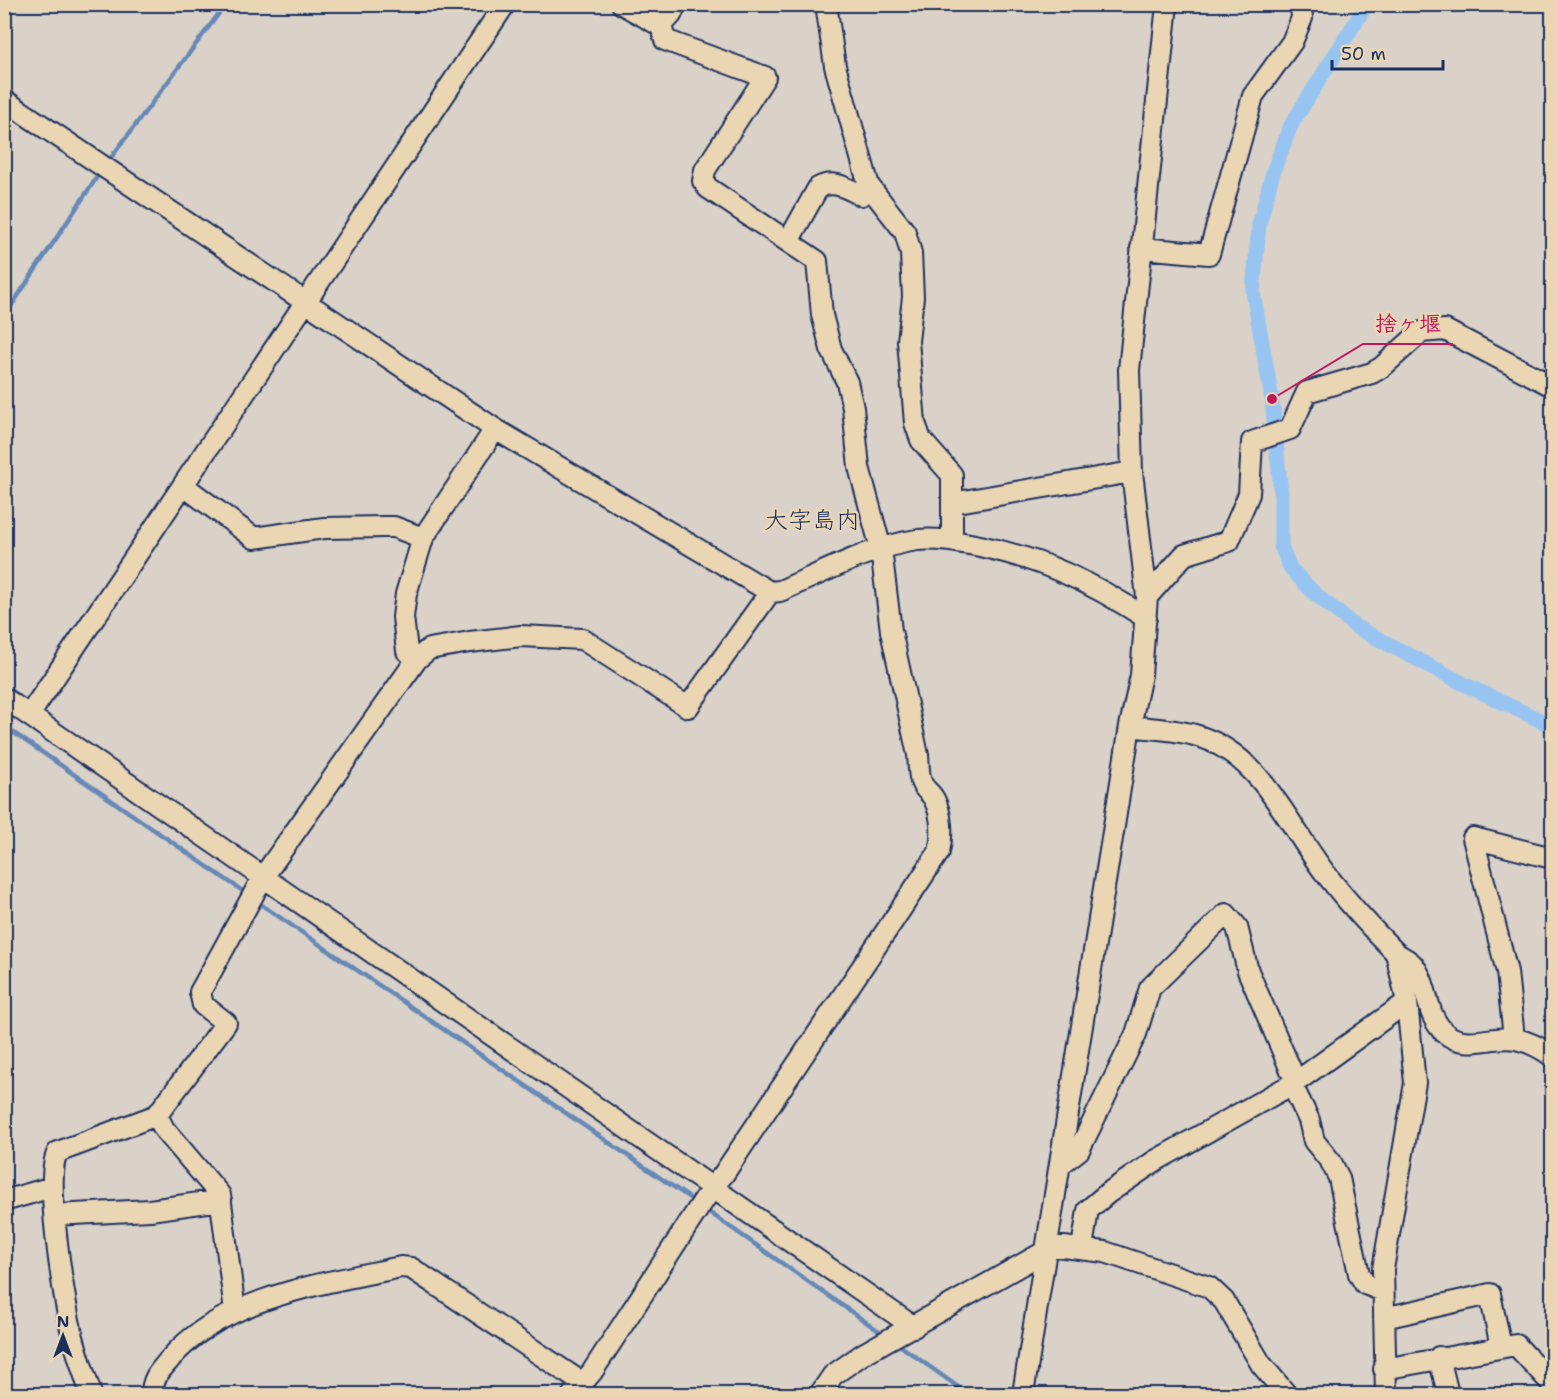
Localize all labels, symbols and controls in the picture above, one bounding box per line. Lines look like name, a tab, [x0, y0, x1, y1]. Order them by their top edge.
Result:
scale bar	[1332, 33, 1443, 71]
text: 50 m	[1341, 42, 1386, 66]
callout: 捨ヶ堰	[1363, 304, 1453, 344]
text: 捨ヶ堰	[1375, 309, 1441, 338]
district label: 大字島内	[764, 504, 860, 536]
north arrow	[33, 1306, 93, 1366]
text: N	[57, 1311, 69, 1332]

